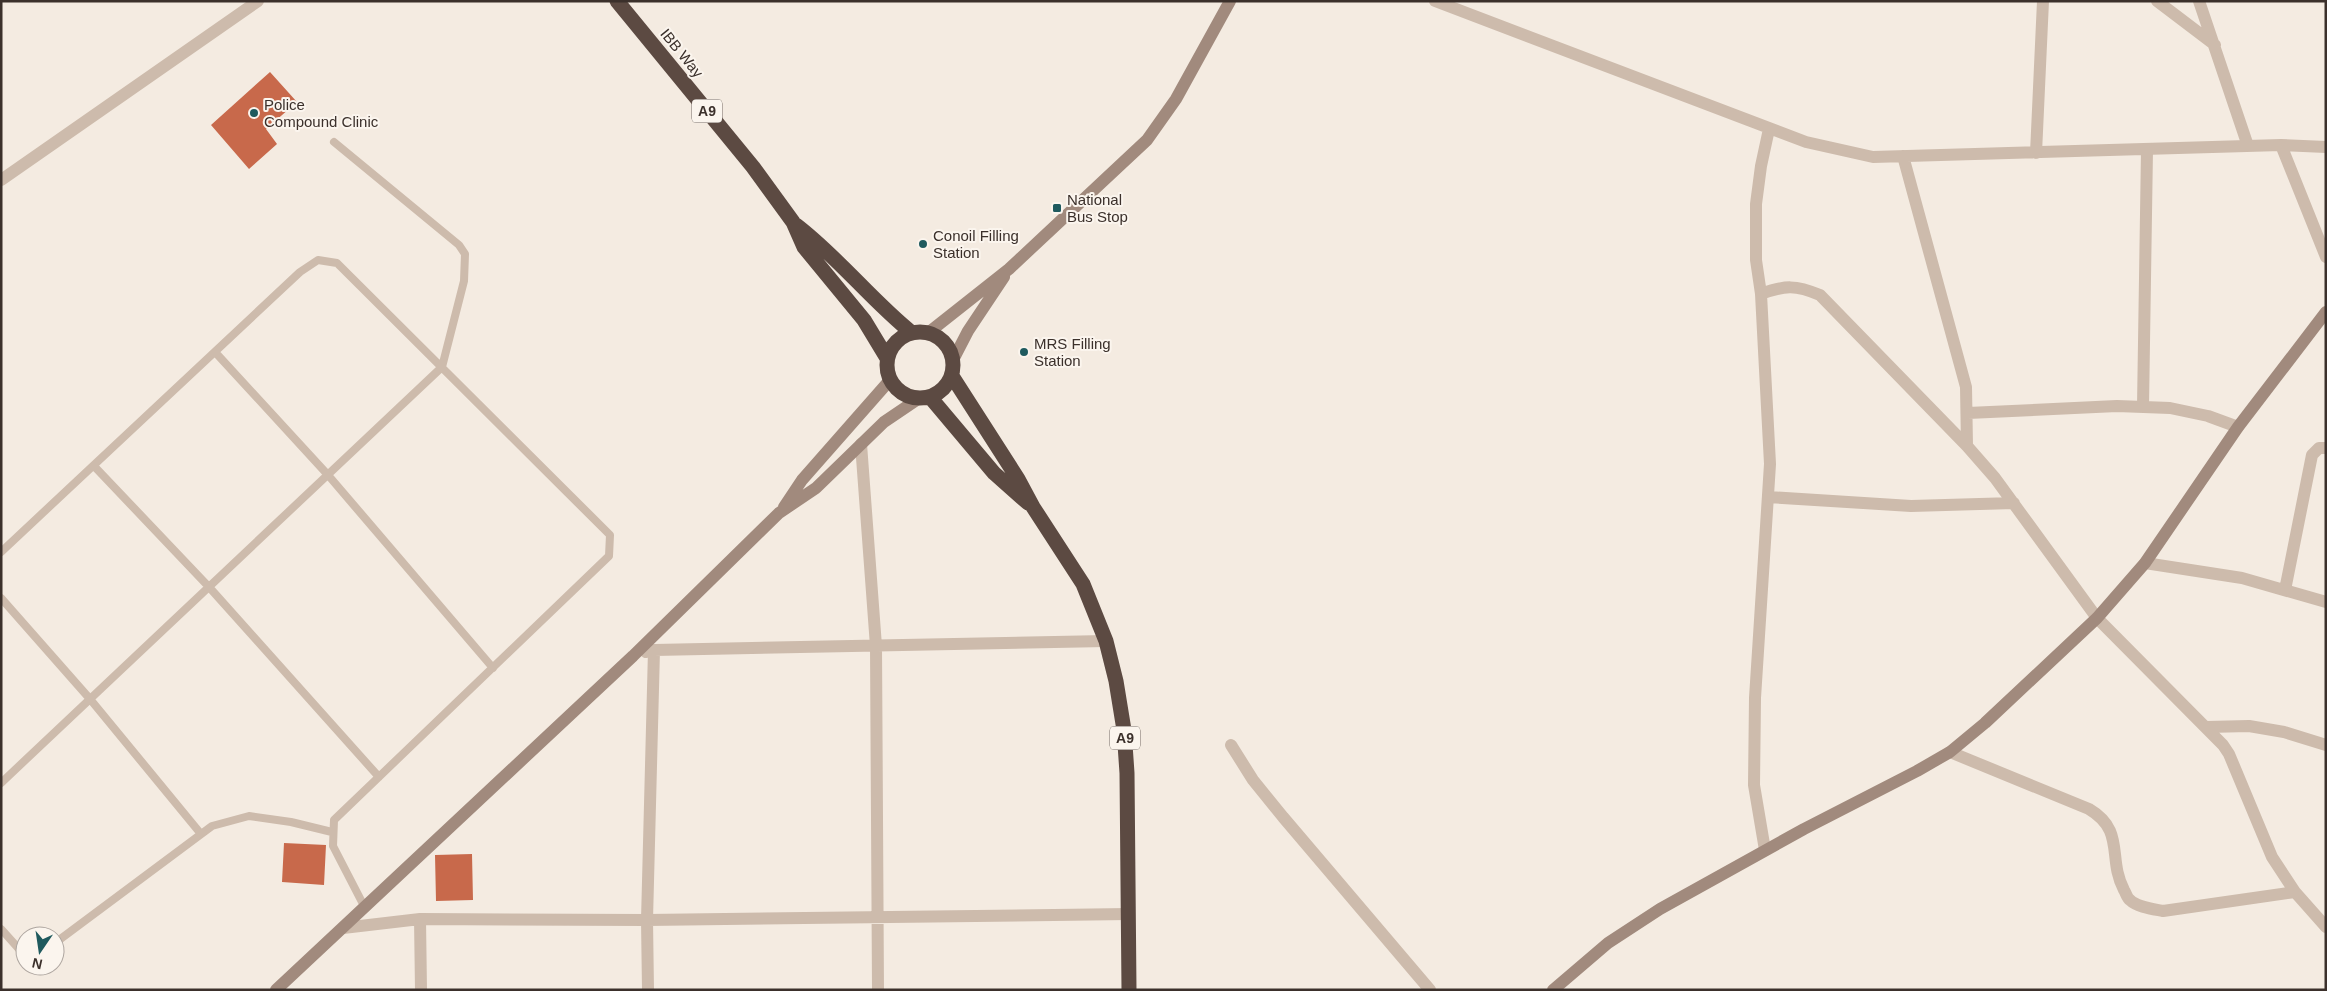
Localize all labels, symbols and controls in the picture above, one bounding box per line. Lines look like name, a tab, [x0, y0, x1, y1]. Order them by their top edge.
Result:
street label: IBB Way	[657, 25, 707, 81]
place label: Police Compound Clinic	[264, 96, 379, 130]
road number: A9	[692, 100, 722, 122]
marker: Police Compound Clinic	[248, 107, 260, 119]
place label: National Bus Stop	[1067, 191, 1128, 225]
marker: National Bus Stop	[1051, 202, 1063, 214]
place label: Conoil Filling Station	[933, 227, 1019, 261]
marker: Conoil Filling Station	[917, 238, 929, 250]
place label: MRS Filling Station	[1034, 335, 1111, 369]
marker: MRS Filling Station	[1018, 346, 1030, 358]
road number: A9	[1110, 726, 1140, 750]
north arrow	[15, 926, 65, 976]
text: N	[30, 955, 44, 973]

